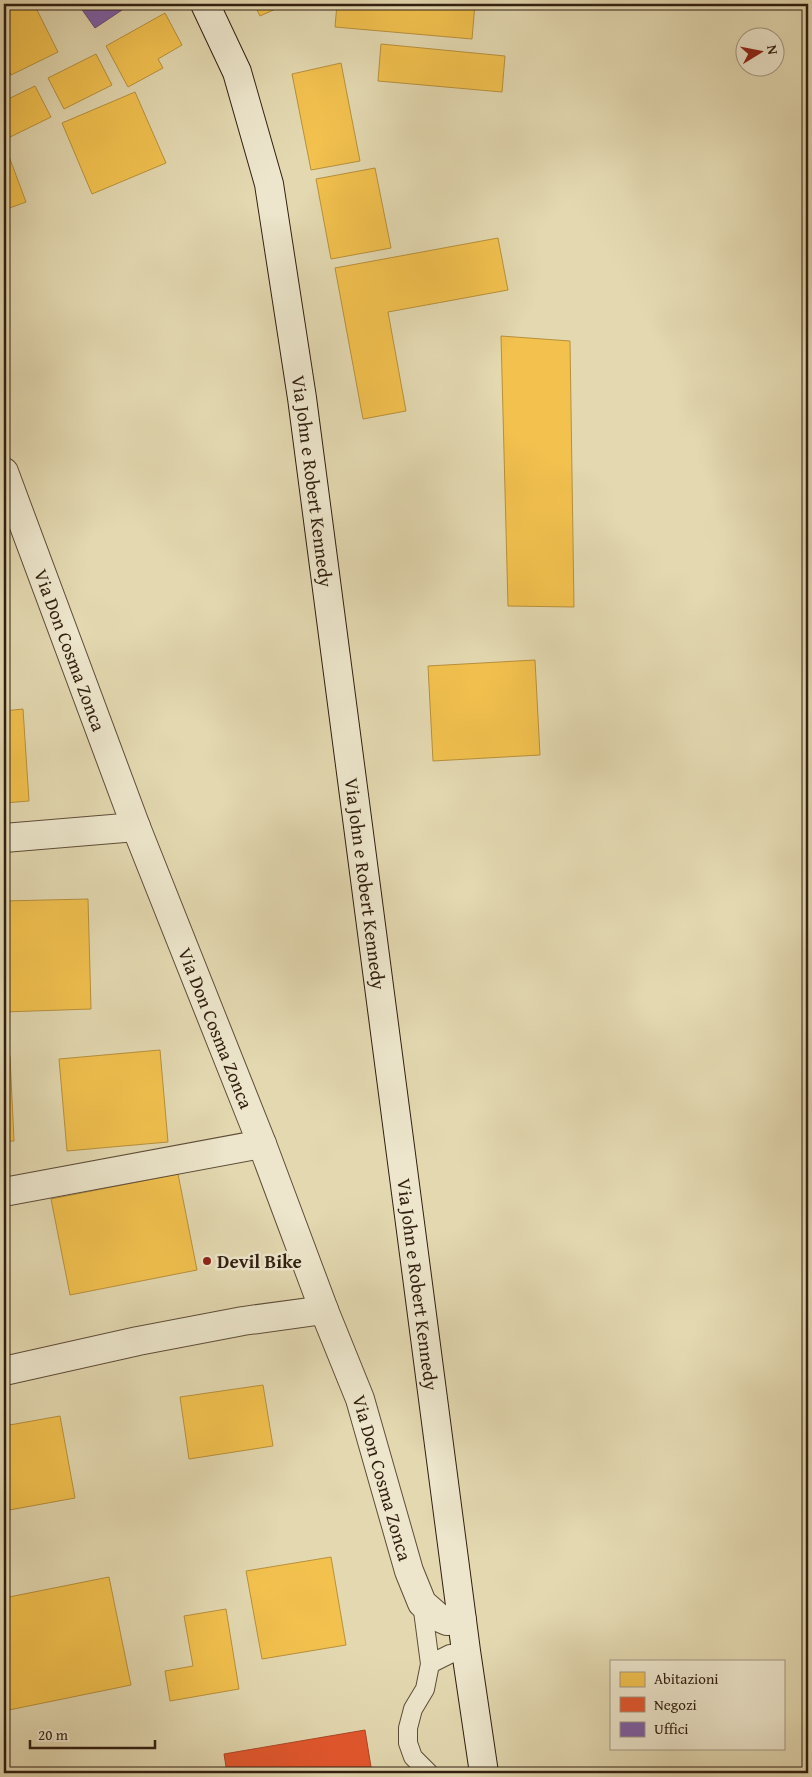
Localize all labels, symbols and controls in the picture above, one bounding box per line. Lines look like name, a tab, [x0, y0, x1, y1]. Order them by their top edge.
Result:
north arrow	[734, 28, 784, 78]
text: N	[762, 43, 784, 57]
street label: Via John e Robert Kennedy	[285, 373, 341, 589]
street label: Via Don Cosma Zonca	[27, 565, 113, 735]
street label: Via John e Robert Kennedy	[338, 776, 393, 992]
street label: Via Don Cosma Zonca	[171, 943, 261, 1113]
street label: Via John e Robert Kennedy	[390, 1177, 446, 1392]
place label: Devil Bike	[217, 1247, 302, 1275]
marker: Devil Bike	[201, 1255, 213, 1267]
street label: Via Don Cosma Zonca	[346, 1392, 419, 1564]
legend	[610, 1660, 784, 1750]
text: Abitazioni	[654, 1668, 719, 1689]
text: Negozi	[654, 1694, 697, 1715]
scale bar	[30, 1717, 155, 1749]
text: Uffici	[654, 1718, 689, 1739]
text: 20 m	[38, 1724, 69, 1745]

